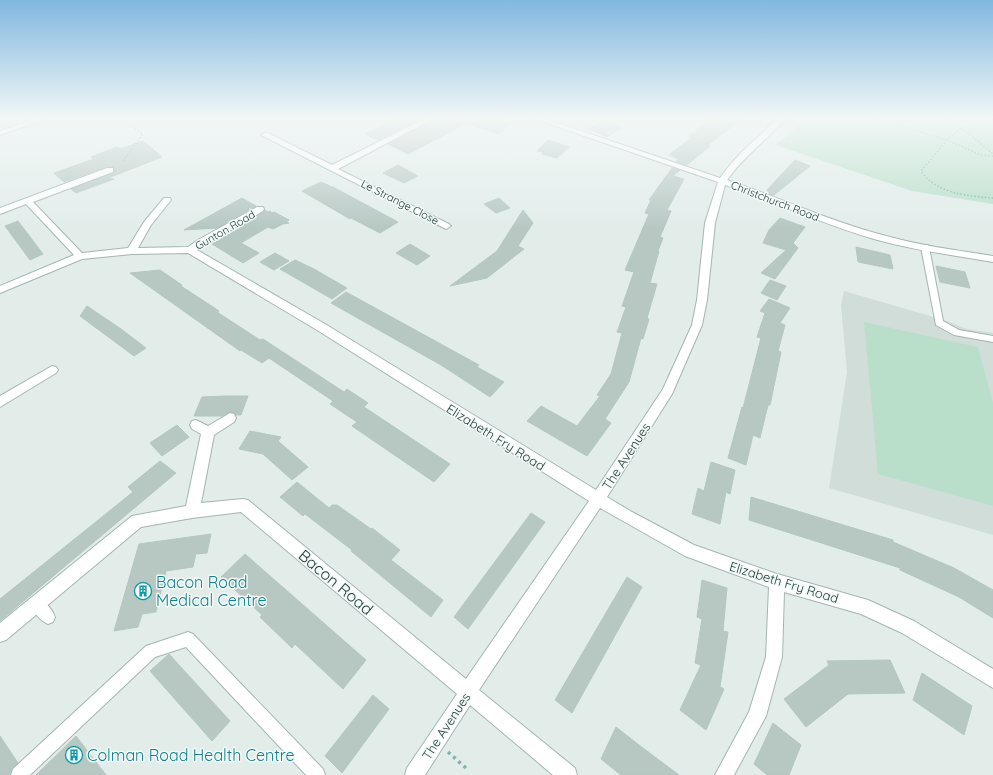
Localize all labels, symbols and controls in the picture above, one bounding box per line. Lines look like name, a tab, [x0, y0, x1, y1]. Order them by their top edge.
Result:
street label: Le Strange Close	[359, 176, 441, 228]
street label: Christchurch Road	[729, 178, 821, 224]
street label: Gunton Road	[192, 207, 258, 253]
street label: Elizabeth Fry Road	[444, 400, 548, 474]
street label: The Avenues	[598, 419, 654, 493]
street label: Bacon Road	[295, 545, 377, 619]
street label: Elizabeth Fry Road	[728, 558, 840, 606]
place label: Bacon Road Medical Centre	[156, 572, 266, 610]
building icon: Bacon Road Medical Centre	[133, 581, 153, 601]
street label: The Avenues	[418, 689, 474, 763]
building icon: Colman Road Health Centre	[64, 745, 84, 765]
place label: Colman Road Health Centre	[87, 745, 295, 765]

